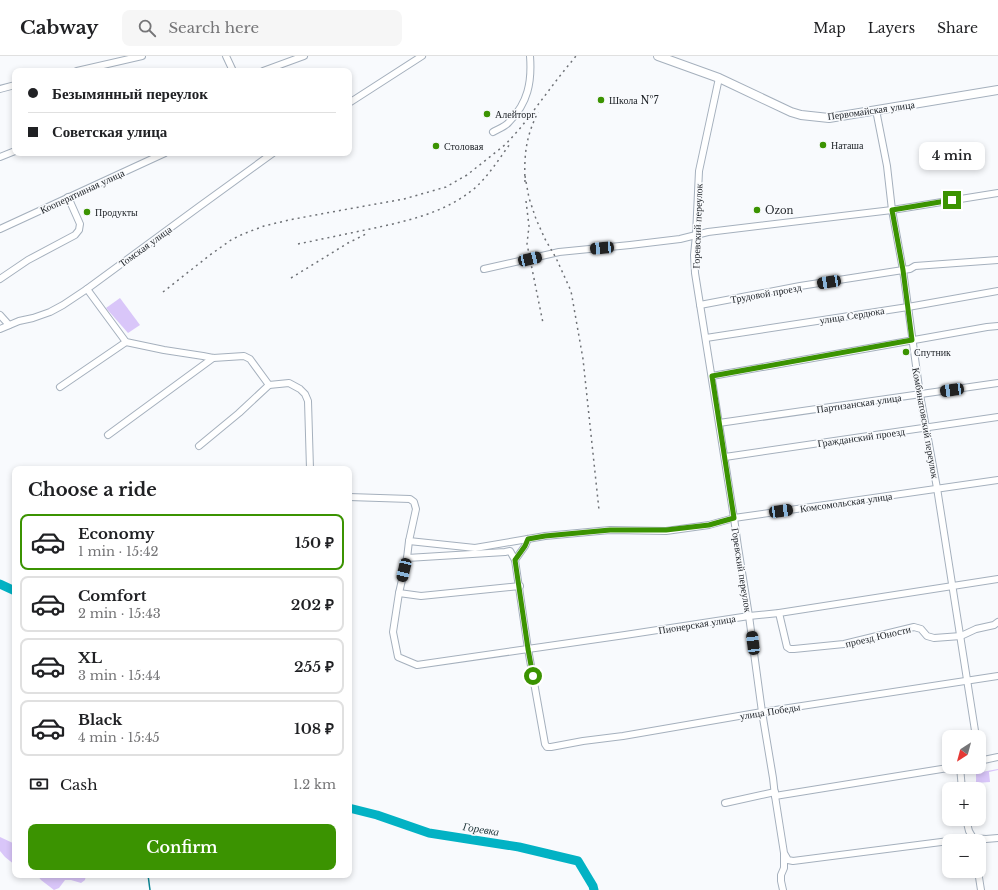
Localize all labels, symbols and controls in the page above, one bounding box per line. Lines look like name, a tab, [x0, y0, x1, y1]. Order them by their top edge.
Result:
search box	[122, 10, 402, 46]
text: Cabway	[20, 16, 98, 39]
icon: search	[136, 17, 158, 39]
text: Search here	[168, 18, 259, 37]
text: Map	[813, 19, 846, 37]
text: Layers	[868, 19, 915, 37]
text: Share	[937, 19, 978, 37]
text: Безымянный переулок	[52, 84, 208, 103]
place label: Школа №7	[609, 94, 659, 107]
marker: Школа №7	[596, 95, 606, 105]
street label: Первомайская улица	[827, 98, 916, 123]
place label: Алейторг	[495, 108, 535, 121]
marker: Алейторг	[482, 109, 492, 119]
text: Советская улица	[52, 122, 167, 141]
place label: Наташа	[831, 139, 864, 152]
place label: Столовая	[444, 140, 484, 153]
marker: Наташа	[818, 140, 828, 150]
marker: Столовая	[431, 141, 441, 151]
callout: 4 min	[919, 142, 985, 170]
text: 4 min	[932, 147, 972, 164]
street label: Кооперативная улица	[38, 166, 127, 217]
street label: Горевский переулок	[690, 183, 705, 269]
route end	[943, 191, 961, 209]
place label: Ozon	[765, 204, 794, 217]
marker: Ozon	[752, 205, 762, 215]
place label: Продукты	[95, 206, 138, 219]
marker: Продукты	[82, 207, 92, 217]
street label: Томская улица	[116, 223, 175, 270]
car	[590, 241, 614, 255]
car	[517, 250, 543, 268]
car	[816, 274, 842, 290]
street label: Трудовой проезд	[730, 281, 803, 306]
street label: улица Сердюка	[819, 304, 886, 327]
place label: Спутник	[914, 346, 951, 359]
marker: Спутник	[901, 347, 911, 357]
street label: Комбинатовский переулок	[909, 367, 942, 480]
car	[939, 382, 965, 398]
street label: Партизанская улица	[816, 391, 903, 416]
street label: Гражданский проезд	[817, 425, 906, 450]
text: Choose a ride	[28, 479, 157, 501]
street label: Комсомольская улица	[799, 490, 894, 515]
car	[768, 503, 794, 519]
icon: car	[30, 524, 66, 560]
text: Economy	[78, 524, 155, 543]
street label: Горевский переулок	[728, 527, 755, 613]
text: 150 ₽	[295, 533, 334, 552]
text: 1 min · 15:42	[78, 543, 159, 560]
car	[395, 557, 413, 583]
icon: car	[30, 586, 66, 622]
text: Comfort	[78, 586, 146, 605]
text: 202 ₽	[291, 595, 334, 614]
text: 2 min · 15:43	[78, 605, 161, 622]
street label: Пионерская улица	[657, 612, 737, 637]
street label: проезд Юности	[844, 622, 913, 650]
car	[746, 630, 760, 656]
icon: car	[30, 648, 66, 684]
text: XL	[78, 648, 102, 667]
text: 255 ₽	[294, 657, 334, 676]
text: 3 min · 15:44	[78, 667, 160, 684]
route start	[524, 667, 542, 685]
street label: улица Победы	[739, 700, 801, 723]
icon: car	[30, 710, 66, 746]
text: Black	[78, 710, 122, 729]
text: 108 ₽	[294, 719, 334, 738]
text: 4 min · 15:45	[78, 729, 160, 746]
north arrow	[942, 730, 986, 774]
map controls	[942, 730, 986, 878]
icon: cash	[28, 773, 50, 795]
text: Cash	[60, 775, 97, 794]
text: 1.2 km	[293, 776, 336, 793]
button: +	[942, 782, 986, 826]
water label: Горевка	[461, 819, 501, 839]
button: Confirm	[28, 824, 336, 870]
button: −	[942, 834, 986, 878]

